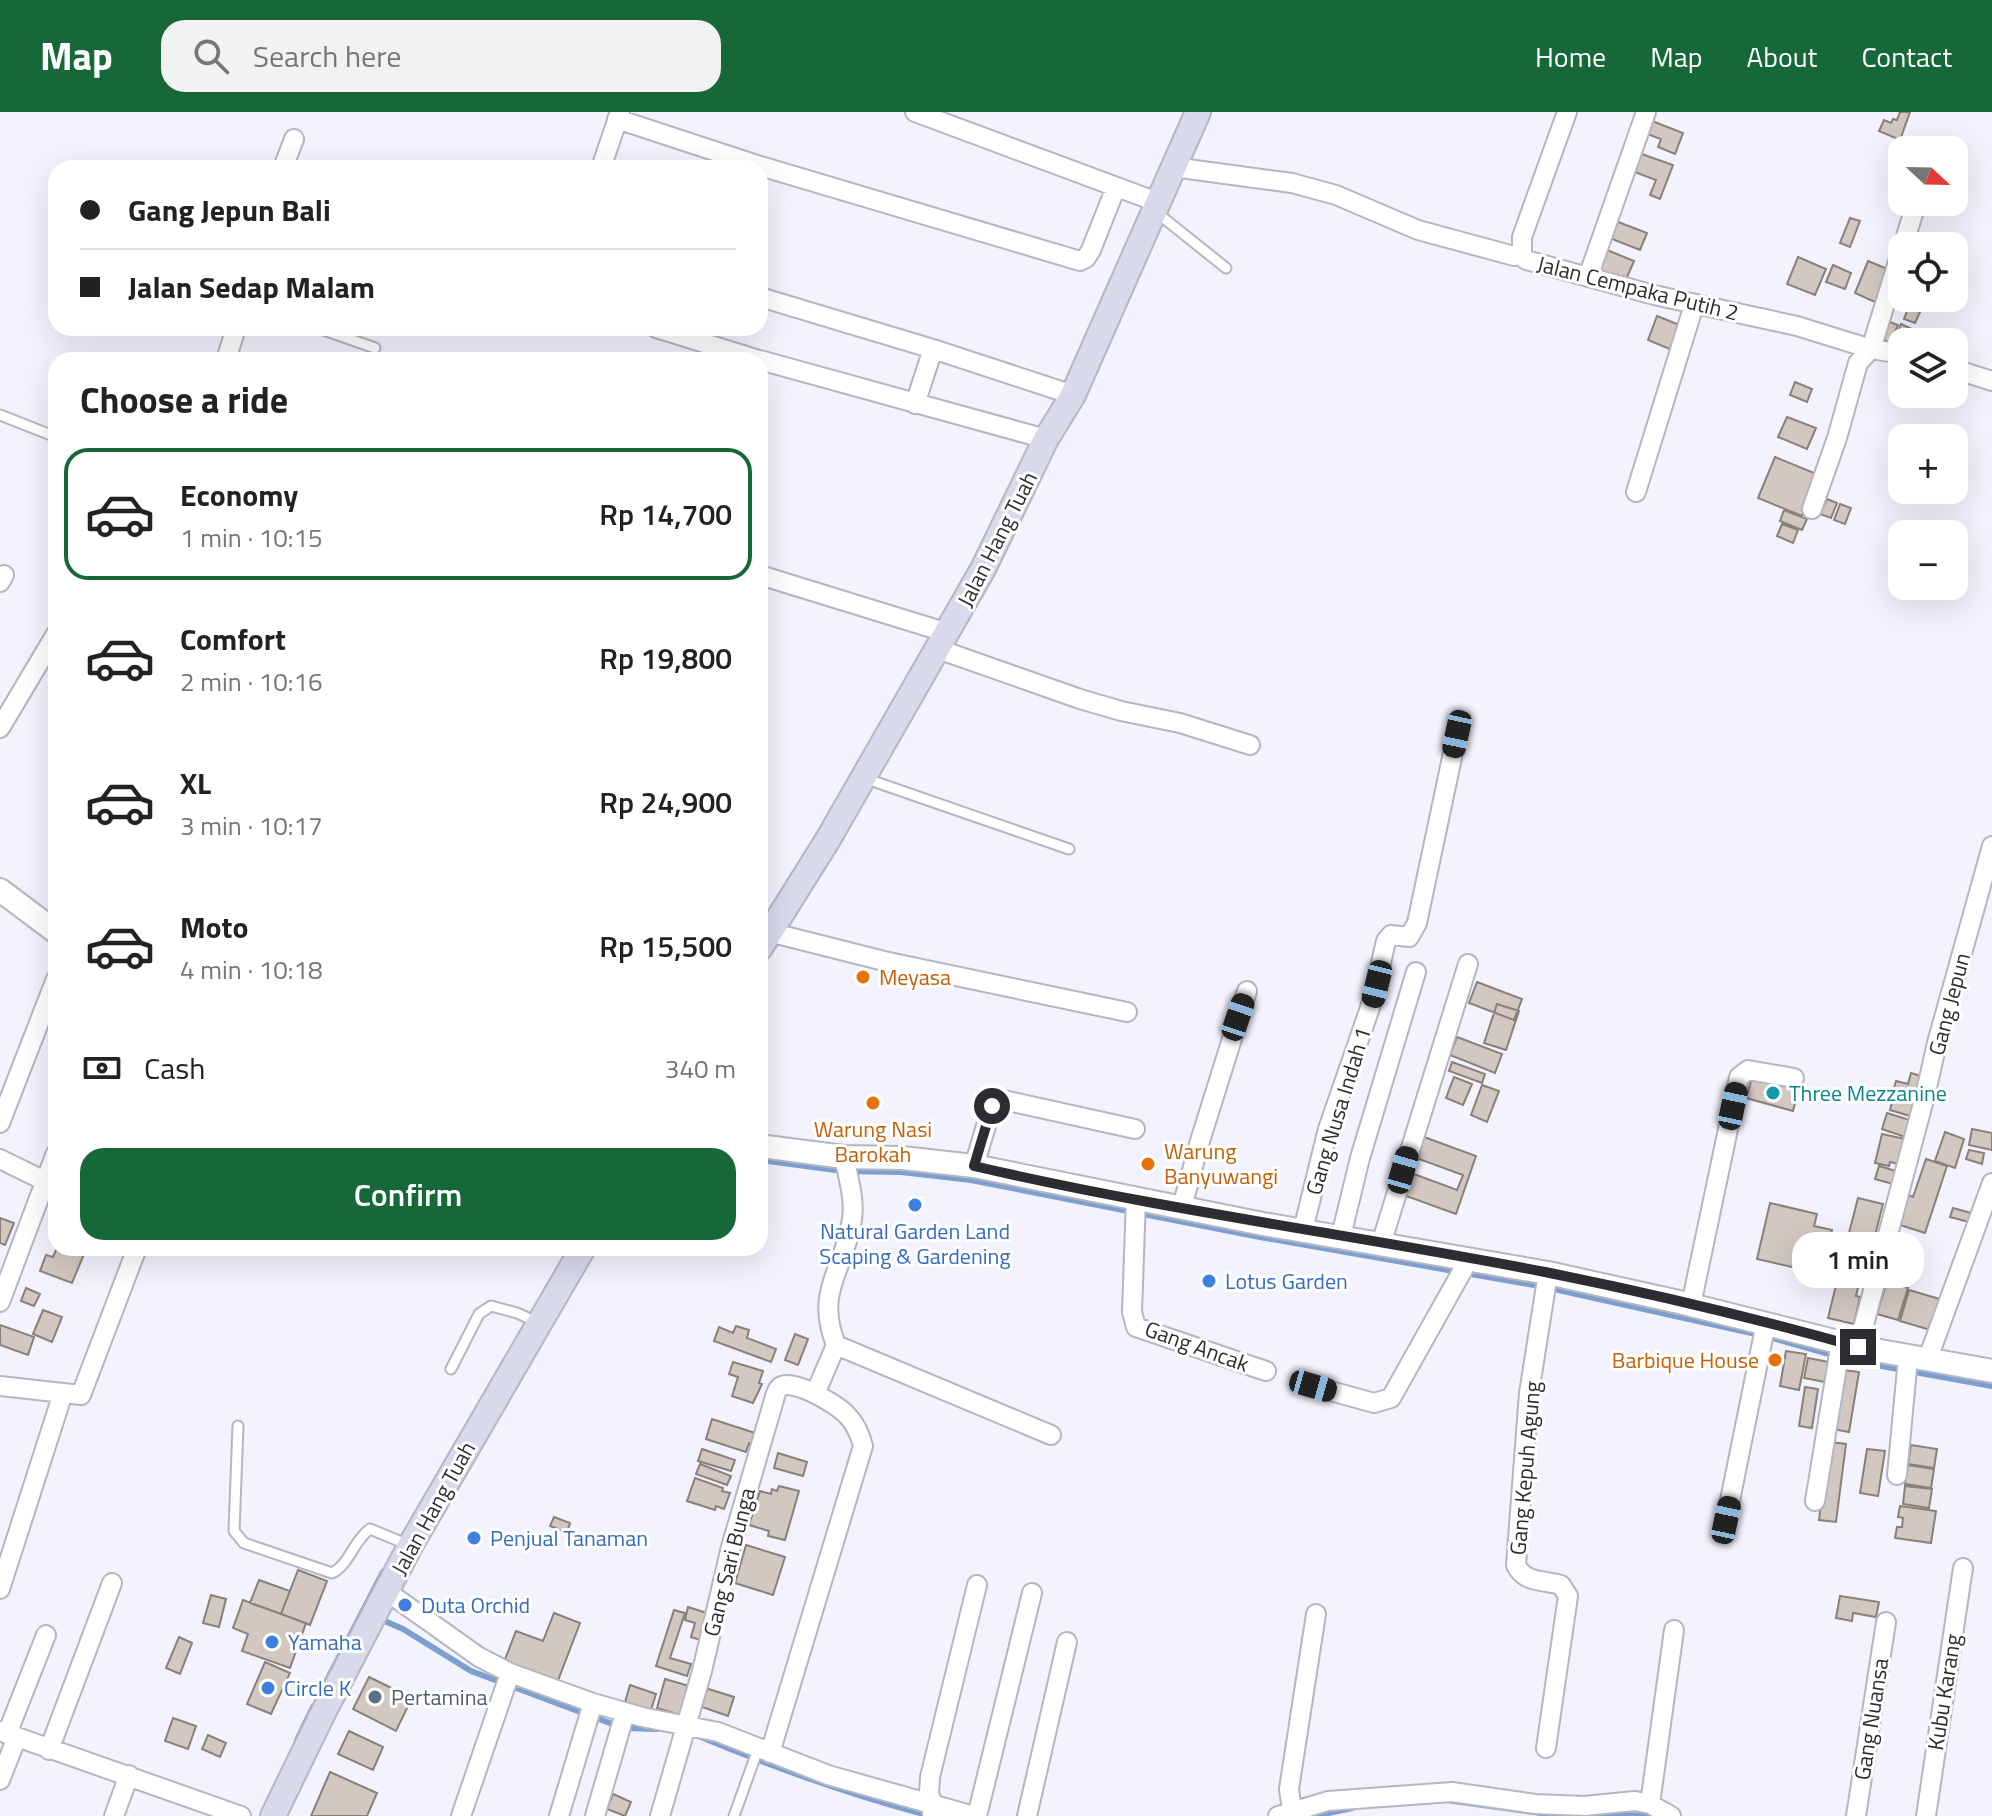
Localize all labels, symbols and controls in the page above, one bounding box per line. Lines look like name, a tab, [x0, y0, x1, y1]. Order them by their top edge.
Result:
search box	[161, 20, 721, 92]
text: Map	[40, 27, 113, 85]
text: Search here	[253, 33, 402, 79]
icon: search	[189, 34, 233, 78]
text: Home	[1535, 35, 1606, 78]
text: Map	[1650, 35, 1703, 78]
text: About	[1747, 35, 1817, 78]
text: Contact	[1861, 35, 1952, 78]
north arrow	[1888, 136, 1968, 216]
map controls	[1888, 136, 1968, 600]
text: Gang Jepun Bali	[128, 187, 331, 233]
button: locate	[1888, 232, 1968, 312]
street label: Jalan Cempaka Putih 2	[1534, 247, 1742, 329]
text: Jalan Sedap Malam	[128, 264, 375, 310]
button: layers	[1888, 328, 1968, 408]
text: Choose a ride	[80, 372, 288, 427]
button: +	[1888, 424, 1968, 504]
street label: Jalan Hang Tuah	[948, 465, 1046, 613]
text: Economy	[180, 472, 298, 518]
icon: car	[84, 478, 156, 550]
text: Rp 14,700	[599, 491, 732, 537]
text: 1 min · 10:15	[180, 518, 323, 557]
button: −	[1888, 520, 1968, 600]
text: Comfort	[180, 616, 286, 662]
icon: car	[84, 622, 156, 694]
text: Rp 19,800	[599, 635, 732, 681]
text: 2 min · 10:16	[180, 662, 323, 701]
car	[1440, 708, 1474, 760]
text: XL	[180, 760, 211, 806]
icon: car	[84, 766, 156, 838]
text: Rp 24,900	[599, 779, 732, 825]
text: 3 min · 10:17	[180, 806, 323, 845]
text: Moto	[180, 904, 248, 950]
icon: car	[84, 910, 156, 982]
text: Rp 15,500	[599, 923, 732, 969]
street label: Gang Jepun	[1919, 949, 1979, 1059]
text: 4 min · 10:18	[180, 950, 323, 989]
car	[1360, 958, 1394, 1010]
place label: Meyasa	[879, 960, 951, 994]
marker: Meyasa	[854, 968, 872, 986]
car	[1219, 990, 1257, 1044]
street label: Gang Nusa Indah 1	[1296, 1023, 1380, 1199]
text: Cash	[144, 1045, 205, 1091]
icon: cash	[80, 1046, 124, 1090]
text: 340 m	[665, 1049, 736, 1088]
place label: Three Mezzanine	[1789, 1076, 1947, 1110]
car	[1716, 1080, 1750, 1132]
marker: Three Mezzanine	[1764, 1084, 1782, 1102]
route start	[974, 1088, 1010, 1124]
marker: Warung Nasi Barokah	[864, 1094, 882, 1112]
place label: Warung Nasi Barokah	[814, 1112, 932, 1171]
place label: Warung Banyuwangi	[1164, 1134, 1278, 1193]
car	[1385, 1144, 1421, 1196]
button: Confirm	[80, 1148, 736, 1240]
marker: Warung Banyuwangi	[1139, 1155, 1157, 1173]
marker: Natural Garden Land Scaping & Gardening	[906, 1196, 924, 1214]
place label: Natural Garden Land Scaping & Gardening	[819, 1214, 1011, 1273]
callout: 1 min	[1792, 1231, 1924, 1287]
text: 1 min	[1827, 1240, 1889, 1279]
place label: Lotus Garden	[1225, 1264, 1348, 1298]
marker: Lotus Garden	[1200, 1272, 1218, 1290]
street label: Gang Ancak	[1140, 1311, 1254, 1381]
route end	[1840, 1329, 1876, 1365]
place label: Barbique House	[1612, 1343, 1759, 1377]
marker: Barbique House	[1766, 1351, 1784, 1369]
car	[1287, 1368, 1339, 1404]
street label: Gang Kepuh Agung	[1500, 1379, 1550, 1557]
street label: Jalan Hang Tuah	[382, 1435, 484, 1581]
street label: Gang Sari Bunga	[694, 1484, 764, 1640]
car	[1709, 1494, 1743, 1546]
place label: Penjual Tanaman	[490, 1521, 648, 1555]
marker: Penjual Tanaman	[465, 1529, 483, 1547]
place label: Duta Orchid	[421, 1588, 530, 1622]
marker: Duta Orchid	[396, 1596, 414, 1614]
place label: Yamaha	[288, 1625, 362, 1659]
street label: Kubu Karang	[1918, 1631, 1970, 1753]
marker: Yamaha	[263, 1633, 281, 1651]
street label: Gang Nuansa	[1845, 1656, 1897, 1782]
place label: Circle K	[284, 1671, 352, 1705]
marker: Circle K	[259, 1679, 277, 1697]
place label: Pertamina	[391, 1680, 487, 1714]
marker: Pertamina	[366, 1688, 384, 1706]

